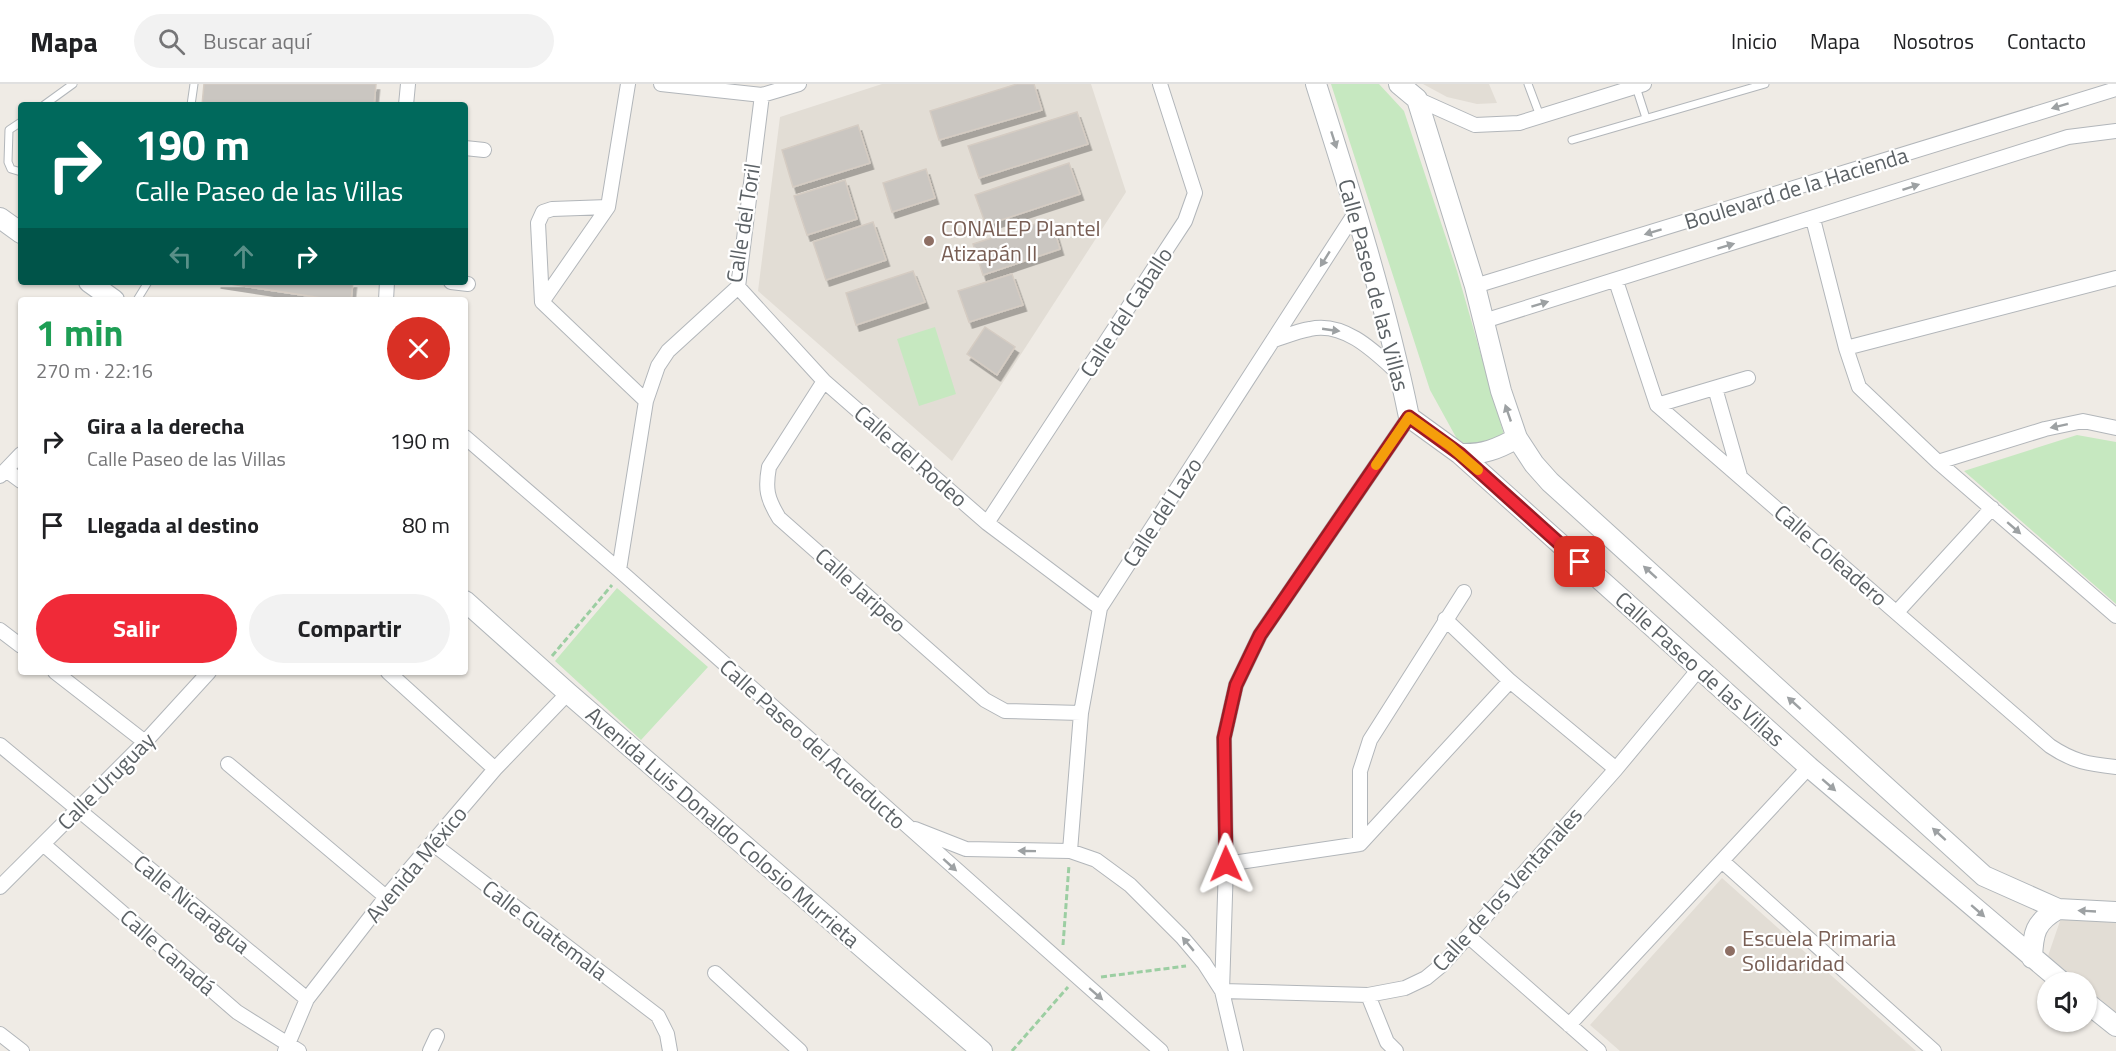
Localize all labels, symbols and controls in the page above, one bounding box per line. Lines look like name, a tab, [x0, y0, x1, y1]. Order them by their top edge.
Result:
search box	[134, 14, 554, 68]
text: Mapa	[30, 20, 98, 63]
text: Buscar aquí	[203, 24, 311, 58]
icon: search	[155, 25, 188, 58]
text: Inicio	[1731, 25, 1777, 57]
text: Mapa	[1810, 25, 1860, 57]
text: Nosotros	[1893, 25, 1974, 57]
text: Contacto	[2007, 25, 2086, 57]
one-way arrow	[2051, 102, 2069, 111]
text: 190 m	[135, 112, 250, 176]
icon: right	[36, 126, 114, 204]
one-way arrow	[1329, 131, 1339, 149]
street label: Boulevard de la Hacienda	[1680, 138, 1912, 238]
street label: Calle del Toril	[717, 161, 769, 285]
text: Calle Paseo de las Villas	[135, 170, 403, 211]
street label: Calle Paseo de las Villas	[1329, 175, 1419, 395]
one-way arrow	[1902, 181, 1920, 191]
place label: CONALEP Plantel Atizapán II	[941, 211, 1101, 270]
one-way arrow	[1644, 227, 1662, 237]
marker: CONALEP Plantel Atizapán II	[922, 234, 936, 248]
icon: left	[164, 240, 197, 273]
icon: ahead	[227, 240, 260, 273]
icon: right	[290, 240, 323, 273]
street label: Calle del Caballo	[1071, 240, 1181, 384]
one-way arrow	[1717, 241, 1735, 250]
one-way arrow	[1320, 251, 1331, 268]
one-way arrow	[1531, 299, 1549, 308]
text: 1 min	[36, 305, 123, 360]
button: close	[387, 317, 450, 380]
one-way arrow	[1321, 325, 1340, 335]
text: 270 m · 22:16	[36, 355, 153, 386]
street label: Calle del Rodeo	[847, 397, 975, 515]
one-way arrow	[1503, 404, 1513, 422]
text: Gira a la derecha	[87, 409, 244, 443]
one-way arrow	[2049, 422, 2068, 432]
text: 190 m	[390, 424, 450, 458]
icon: right	[36, 425, 69, 458]
text: Calle Paseo de las Villas	[87, 443, 286, 474]
street label: Calle del Lazo	[1114, 450, 1210, 574]
street label: Calle Coleadero	[1766, 496, 1896, 614]
text: Llegada al destino	[87, 508, 259, 542]
text: 80 m	[402, 508, 450, 542]
icon: arrive	[36, 509, 69, 542]
one-way arrow	[2006, 521, 2021, 534]
pin	[1554, 536, 1605, 587]
street label: Calle Jaripeo	[808, 539, 914, 641]
icon: arrive	[1563, 545, 1596, 578]
one-way arrow	[1643, 566, 1658, 579]
street label: Calle Paseo de las Villas	[1607, 583, 1793, 755]
button: Salir	[36, 594, 237, 663]
button: Compartir	[249, 594, 450, 663]
street label: Calle Paseo del Acueducto	[712, 651, 914, 837]
one-way arrow	[1787, 697, 1802, 710]
street label: Avenida Luis Donaldo Colosio Murrieta	[578, 698, 868, 956]
street label: Calle Uruguay	[49, 724, 163, 838]
one-way arrow	[1821, 778, 1837, 791]
street label: Avenida México	[357, 798, 475, 930]
street label: Calle de los Ventanales	[1424, 799, 1590, 979]
one-way arrow	[1931, 827, 1946, 841]
position arrow	[1194, 832, 1258, 896]
street label: Calle Nicaragua	[126, 846, 258, 962]
one-way arrow	[1018, 846, 1037, 856]
one-way arrow	[942, 858, 957, 871]
street label: Calle Guatemala	[475, 871, 615, 989]
street label: Calle Canadá	[112, 901, 224, 1003]
one-way arrow	[1970, 904, 1985, 917]
one-way arrow	[2077, 906, 2096, 915]
place label: Escuela Primaria Solidaridad	[1742, 921, 1896, 980]
one-way arrow	[1182, 937, 1195, 952]
marker: Escuela Primaria Solidaridad	[1723, 944, 1737, 958]
map controls	[2037, 972, 2097, 1032]
button: sound	[2037, 972, 2097, 1032]
one-way arrow	[1088, 987, 1103, 1000]

